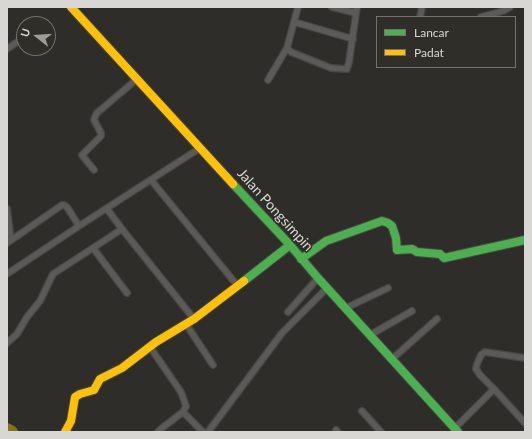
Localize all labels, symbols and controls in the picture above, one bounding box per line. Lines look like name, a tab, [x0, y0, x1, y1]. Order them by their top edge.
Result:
north arrow	[16, 16, 56, 56]
legend	[376, 16, 516, 68]
text: Lancar	[414, 25, 449, 40]
text: U	[18, 27, 32, 38]
text: Padat	[414, 45, 444, 60]
street label: Jalan Pongsimpin	[234, 165, 316, 255]

